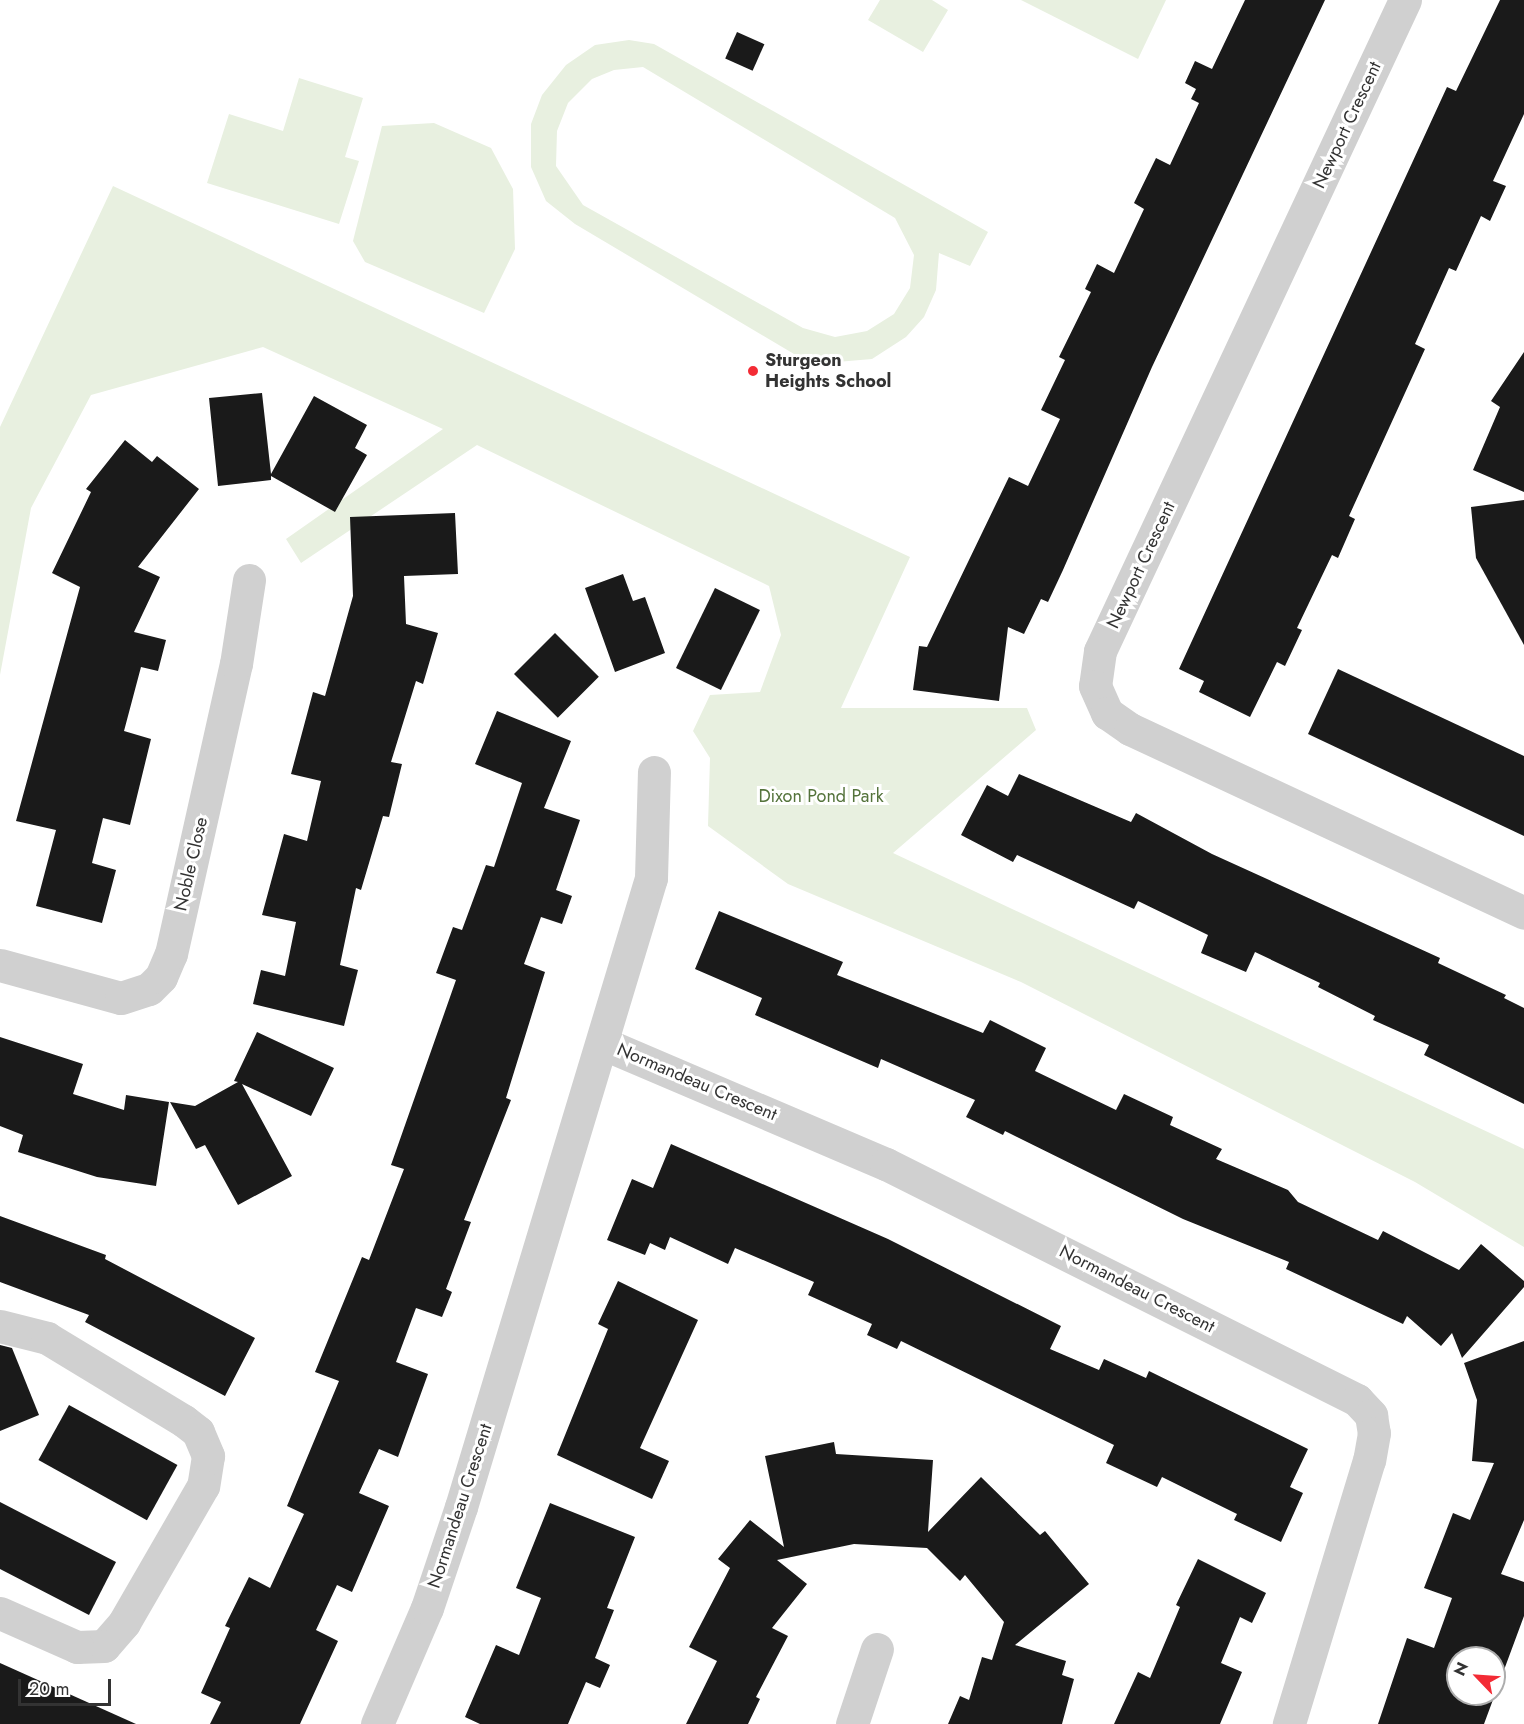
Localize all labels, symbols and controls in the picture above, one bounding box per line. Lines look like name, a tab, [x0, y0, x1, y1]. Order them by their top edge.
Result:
street label: Newport Crescent	[1308, 58, 1386, 192]
place label: Sturgeon Heights School	[765, 350, 891, 392]
marker: Sturgeon Heights School	[746, 364, 760, 378]
street label: Newport Crescent	[1102, 498, 1180, 632]
park label: Dixon Pond Park	[758, 785, 884, 807]
street label: Noble Close	[170, 815, 212, 913]
street label: Normandeau Crescent	[614, 1039, 780, 1125]
street label: Normandeau Crescent	[1056, 1240, 1218, 1338]
street label: Normandeau Crescent	[423, 1421, 497, 1591]
north arrow	[1446, 1646, 1506, 1706]
text: N	[1448, 1658, 1474, 1680]
scale bar	[21, 1667, 114, 1705]
text: 20 m	[29, 1676, 69, 1702]

